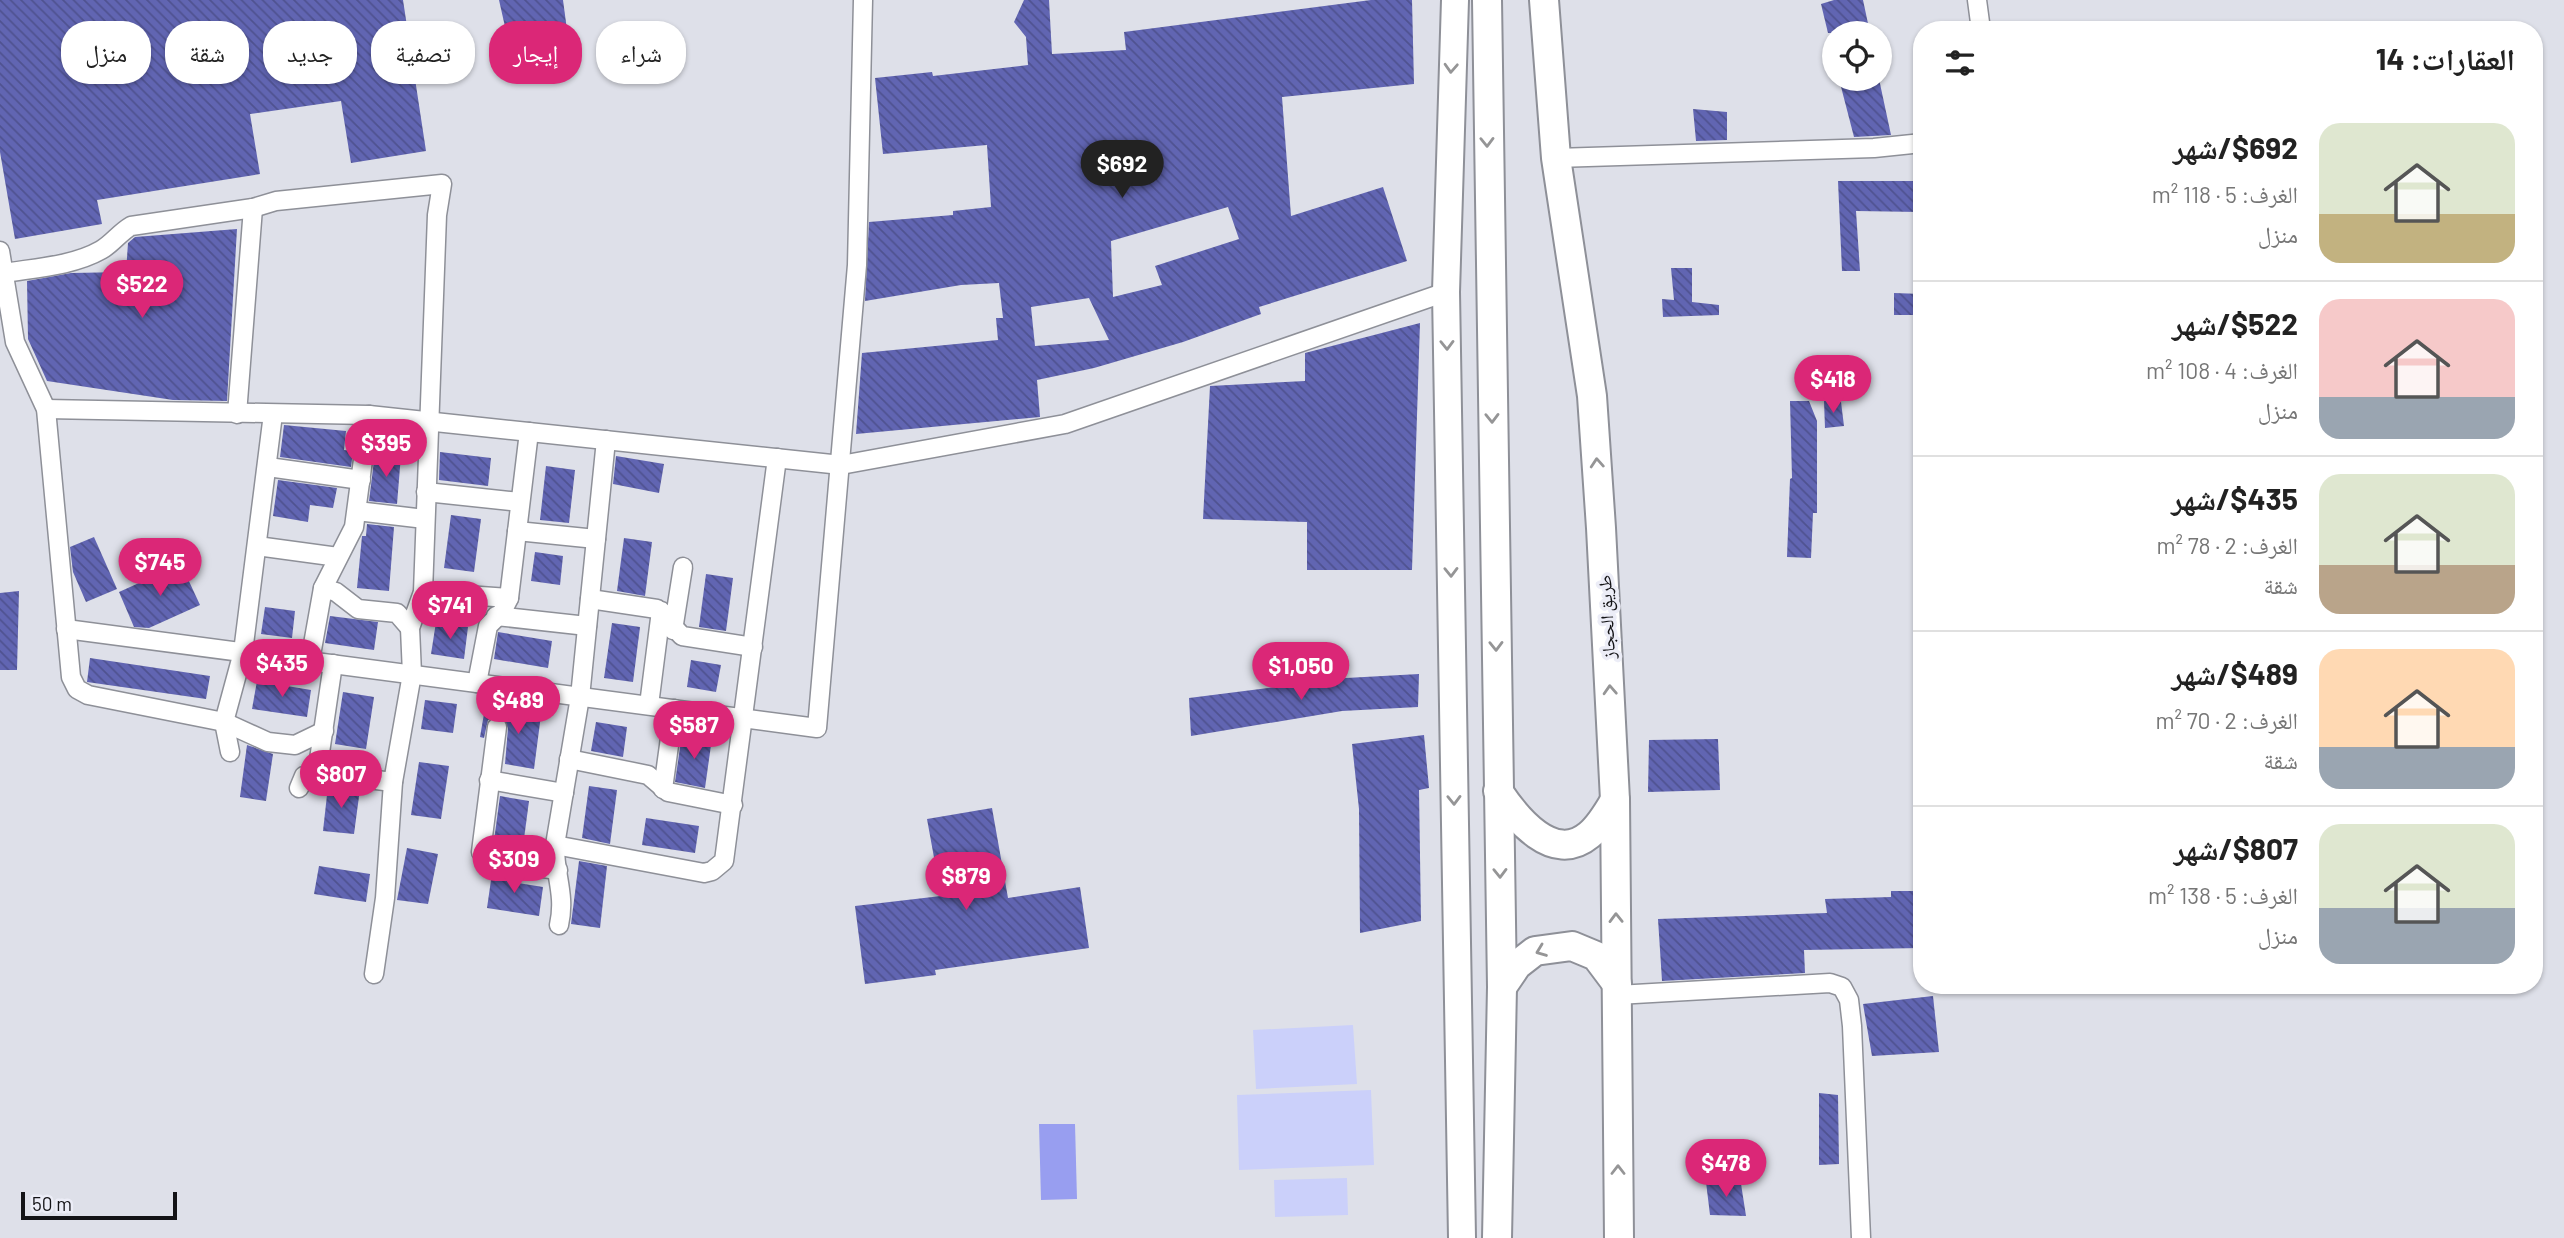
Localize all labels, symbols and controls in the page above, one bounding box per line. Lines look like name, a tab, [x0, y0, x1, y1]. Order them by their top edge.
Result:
chip: منزل	[61, 21, 151, 84]
chip: شقة	[165, 21, 249, 84]
chip: جديد	[263, 21, 357, 84]
chip: تصفية	[371, 21, 475, 84]
chip: إيجار	[489, 21, 582, 84]
chip: شراء	[596, 21, 686, 84]
map controls	[1822, 21, 1892, 91]
button: locate	[1822, 21, 1892, 91]
text: العقارات: 14	[2376, 40, 2515, 76]
icon: filters	[1941, 44, 1979, 82]
one-way arrow	[1444, 63, 1459, 74]
text: $692/شهر	[2173, 129, 2298, 165]
one-way arrow	[1479, 137, 1495, 147]
pin: $692	[1081, 140, 1163, 200]
text: $692	[1097, 149, 1147, 177]
icon: home	[2375, 151, 2459, 235]
text: الغرف: 5 · 118 m²	[2152, 180, 2298, 208]
text: منزل	[2258, 220, 2298, 248]
pin: $522	[101, 260, 183, 320]
text: $522	[116, 269, 168, 297]
text: $522/شهر	[2172, 305, 2298, 341]
icon: home	[2375, 327, 2459, 411]
one-way arrow	[1439, 340, 1455, 350]
pin: $418	[1792, 356, 1874, 415]
text: الغرف: 4 · 108 m²	[2146, 356, 2298, 384]
text: $418	[1810, 364, 1856, 392]
text: منزل	[2258, 396, 2298, 424]
one-way arrow	[1484, 413, 1499, 424]
pin: $395	[345, 420, 427, 479]
text: $395	[361, 428, 411, 456]
one-way arrow	[1590, 457, 1605, 468]
text: $435/شهر	[2171, 480, 2298, 516]
icon: home	[2375, 502, 2459, 586]
text: الغرف: 2 · 78 m²	[2157, 531, 2298, 559]
pin: $745	[119, 538, 201, 598]
text: $745	[135, 547, 185, 575]
one-way arrow	[1443, 567, 1458, 578]
text: شقة	[2264, 571, 2298, 599]
street label: طريق الحجاز	[1593, 574, 1620, 661]
pin: $741	[409, 582, 491, 641]
text: $741	[428, 590, 472, 618]
pin: $435	[241, 640, 323, 699]
one-way arrow	[1488, 640, 1503, 651]
pin: $1,050	[1244, 642, 1358, 702]
text: $435	[256, 648, 308, 676]
text: $1,050	[1268, 651, 1334, 679]
text: $489/شهر	[2172, 655, 2298, 691]
pin: $489	[477, 676, 559, 736]
icon: home	[2375, 677, 2459, 761]
text: $489	[492, 685, 544, 713]
one-way arrow	[1602, 685, 1617, 696]
pin: $587	[653, 702, 735, 761]
text: الغرف: 2 · 70 m²	[2156, 706, 2298, 734]
text: $587	[669, 710, 719, 738]
text: شقة	[2264, 746, 2298, 774]
pin: $807	[300, 750, 382, 810]
text: $807	[316, 759, 366, 787]
one-way arrow	[1447, 794, 1462, 805]
text: $807/شهر	[2174, 830, 2298, 866]
pin: $309	[473, 836, 555, 895]
text: $309	[489, 844, 539, 872]
pin: $879	[925, 852, 1007, 912]
icon: home	[2375, 852, 2459, 936]
text: $879	[941, 861, 991, 889]
one-way arrow	[1493, 868, 1508, 879]
text: الغرف: 5 · 138 m²	[2148, 881, 2298, 909]
one-way arrow	[1608, 912, 1624, 923]
text: منزل	[2258, 921, 2298, 949]
one-way arrow	[1535, 943, 1548, 957]
pin: $478	[1685, 1140, 1767, 1199]
text: $478	[1701, 1148, 1751, 1176]
one-way arrow	[1610, 1164, 1626, 1175]
scale bar	[21, 1189, 177, 1221]
text: 50 m	[32, 1192, 72, 1215]

